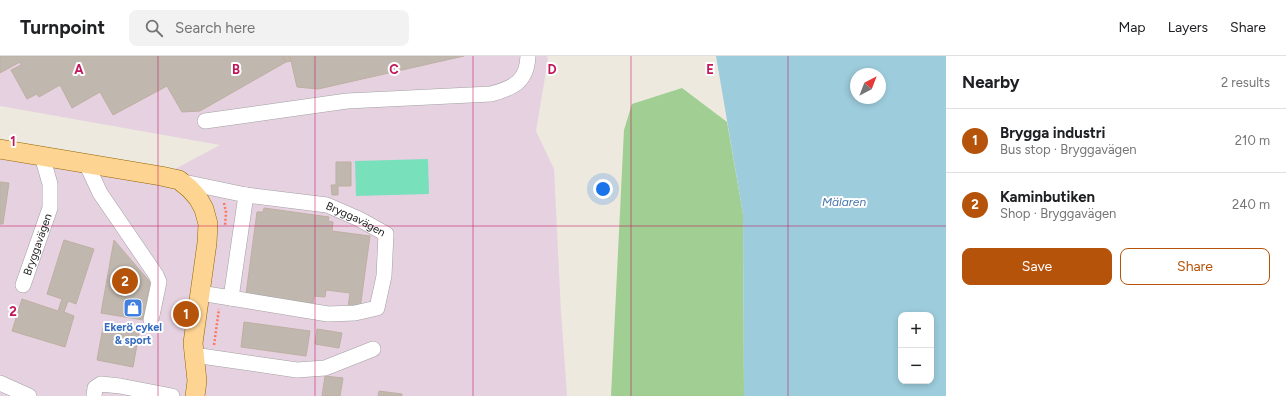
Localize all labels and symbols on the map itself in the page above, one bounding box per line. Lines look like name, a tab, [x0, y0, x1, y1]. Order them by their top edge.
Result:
text: A	[74, 62, 84, 77]
text: B	[232, 62, 240, 77]
text: C	[389, 62, 399, 77]
text: D	[547, 62, 557, 77]
text: E	[706, 62, 714, 77]
north arrow	[850, 68, 886, 104]
text: 1	[10, 134, 16, 149]
your location	[593, 179, 613, 199]
water label: Mälaren	[822, 195, 866, 209]
street label: Bryggavägen	[324, 199, 388, 239]
street label: Bryggavägen	[20, 212, 54, 277]
pin: 2	[112, 266, 138, 296]
shop icon: Ekerö cykel & sport	[122, 297, 144, 319]
pin: 1	[173, 299, 199, 329]
text: 2	[9, 304, 17, 319]
place label: Ekerö cykel & sport	[104, 321, 162, 347]

